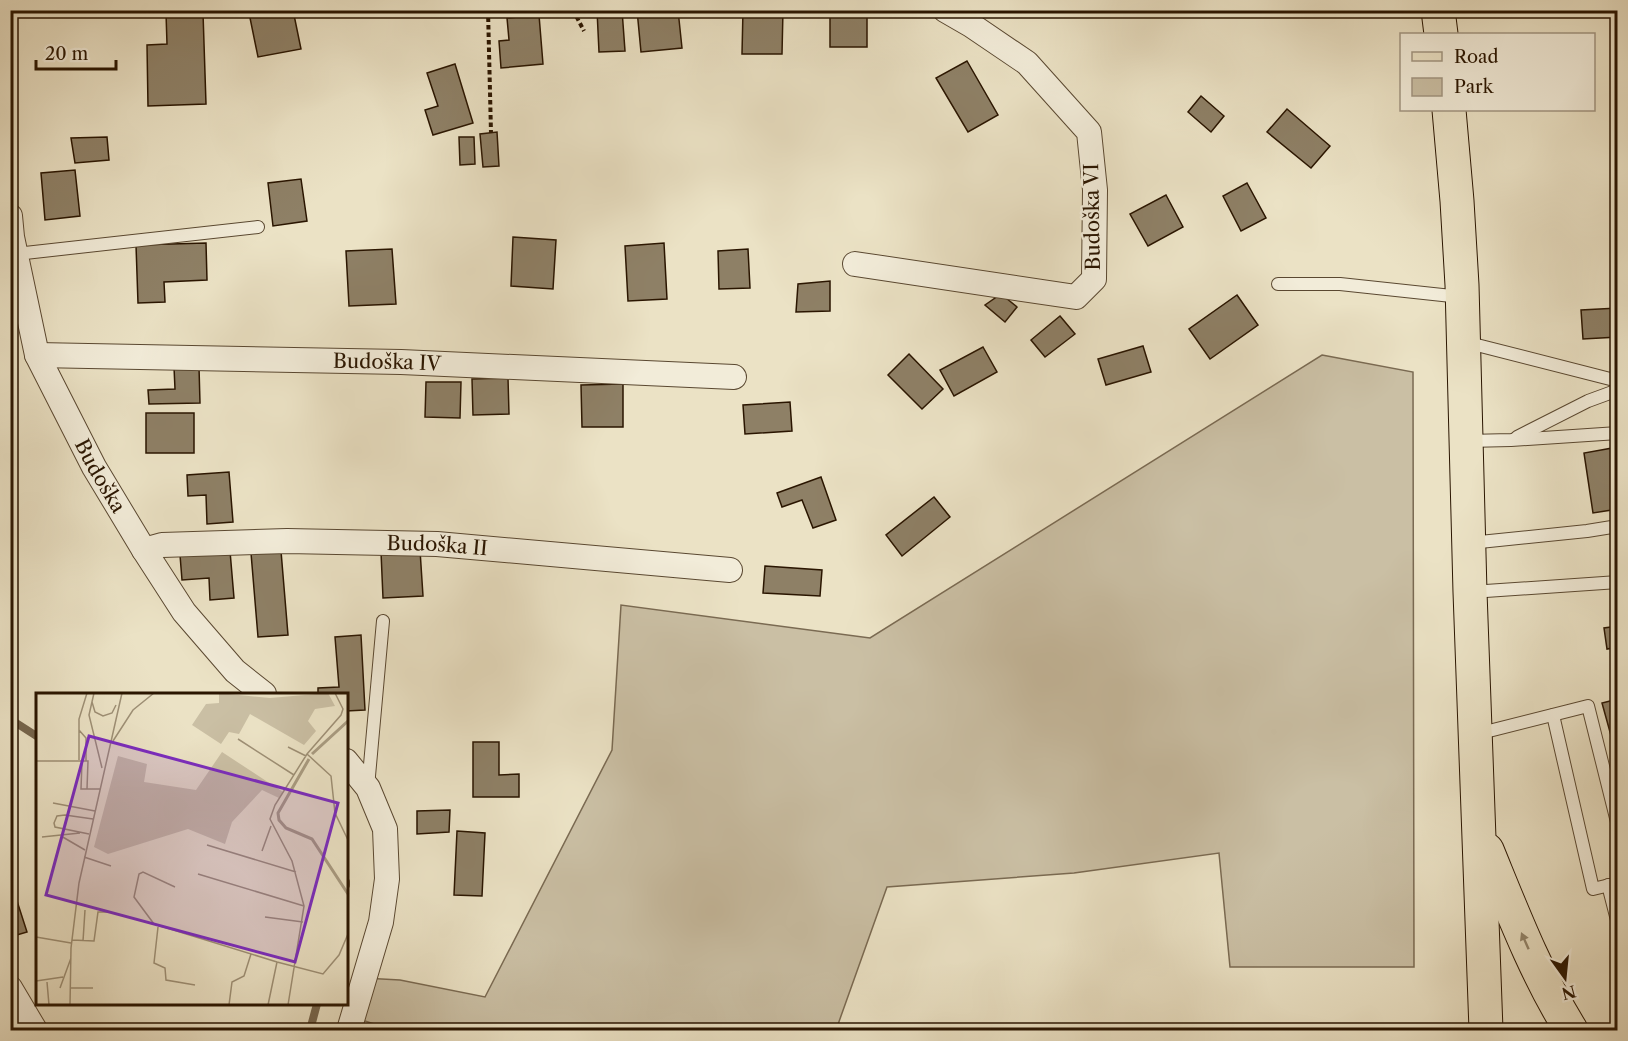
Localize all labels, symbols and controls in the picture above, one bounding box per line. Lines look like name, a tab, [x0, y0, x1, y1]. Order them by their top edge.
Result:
scale bar	[36, 33, 116, 71]
legend	[1400, 33, 1595, 111]
text: 20 m	[45, 43, 89, 65]
text: Road	[1454, 46, 1499, 68]
text: Park	[1454, 76, 1495, 98]
street label: Budoška VI	[1079, 163, 1105, 271]
street label: Budoška IV	[333, 349, 442, 376]
street label: Budoška	[70, 435, 131, 517]
street label: Budoška II	[386, 531, 489, 560]
inset map	[36, 693, 348, 1005]
one-way arrow	[1520, 933, 1529, 950]
north arrow	[1535, 948, 1595, 1008]
text: N	[1559, 981, 1578, 1004]

